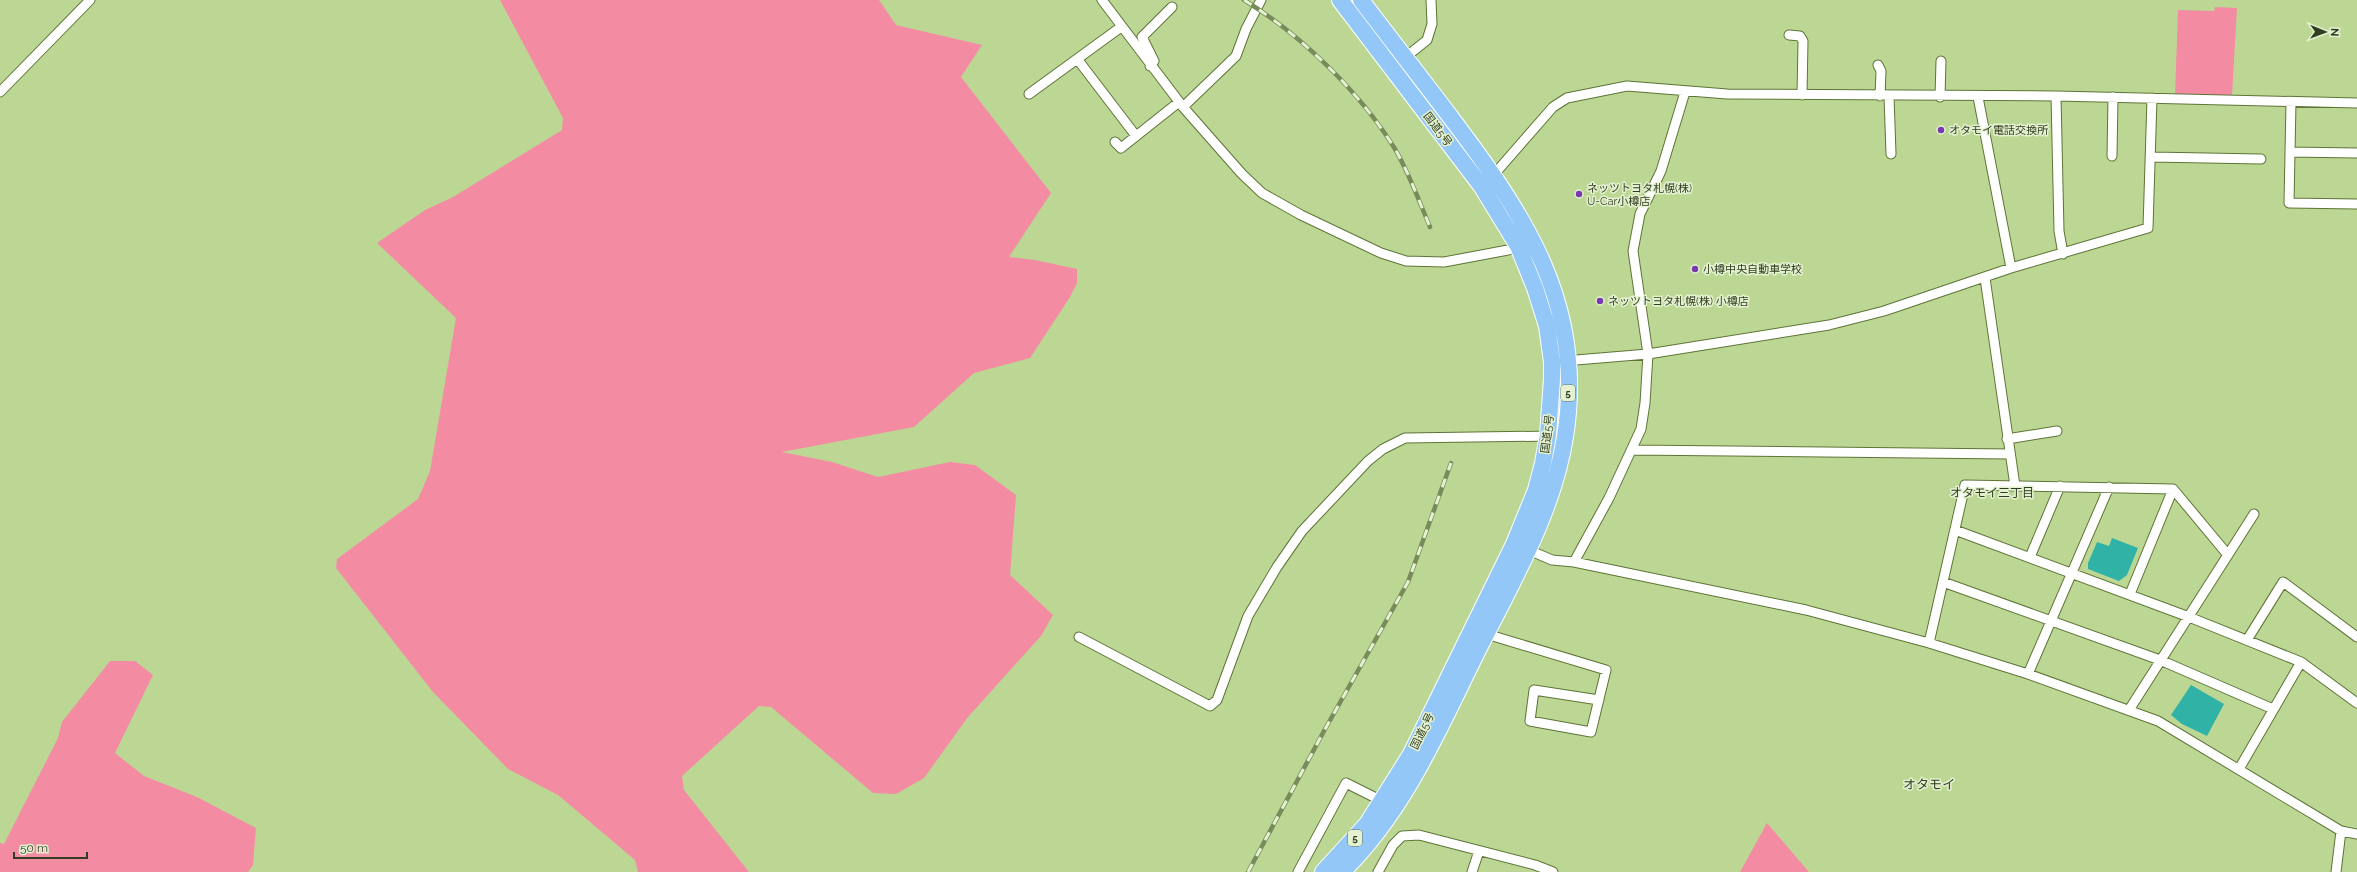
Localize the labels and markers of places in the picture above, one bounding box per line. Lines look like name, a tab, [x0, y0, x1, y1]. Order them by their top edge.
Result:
place label: オタモイ電話交換所	[1949, 124, 2049, 137]
marker: オタモイ電話交換所	[1936, 125, 1946, 135]
place label: ネッツトヨタ札幌(株) U-Car小樽店	[1587, 182, 1692, 208]
marker: ネッツトヨタ札幌(株) U-Car小樽店	[1574, 189, 1584, 199]
place label: 小樽中央自動車学校	[1703, 263, 1802, 276]
marker: 小樽中央自動車学校	[1690, 264, 1700, 274]
place label: ネッツトヨタ札幌(株) 小樽店	[1608, 295, 1749, 308]
marker: ネッツトヨタ札幌(株) 小樽店	[1595, 296, 1605, 306]

